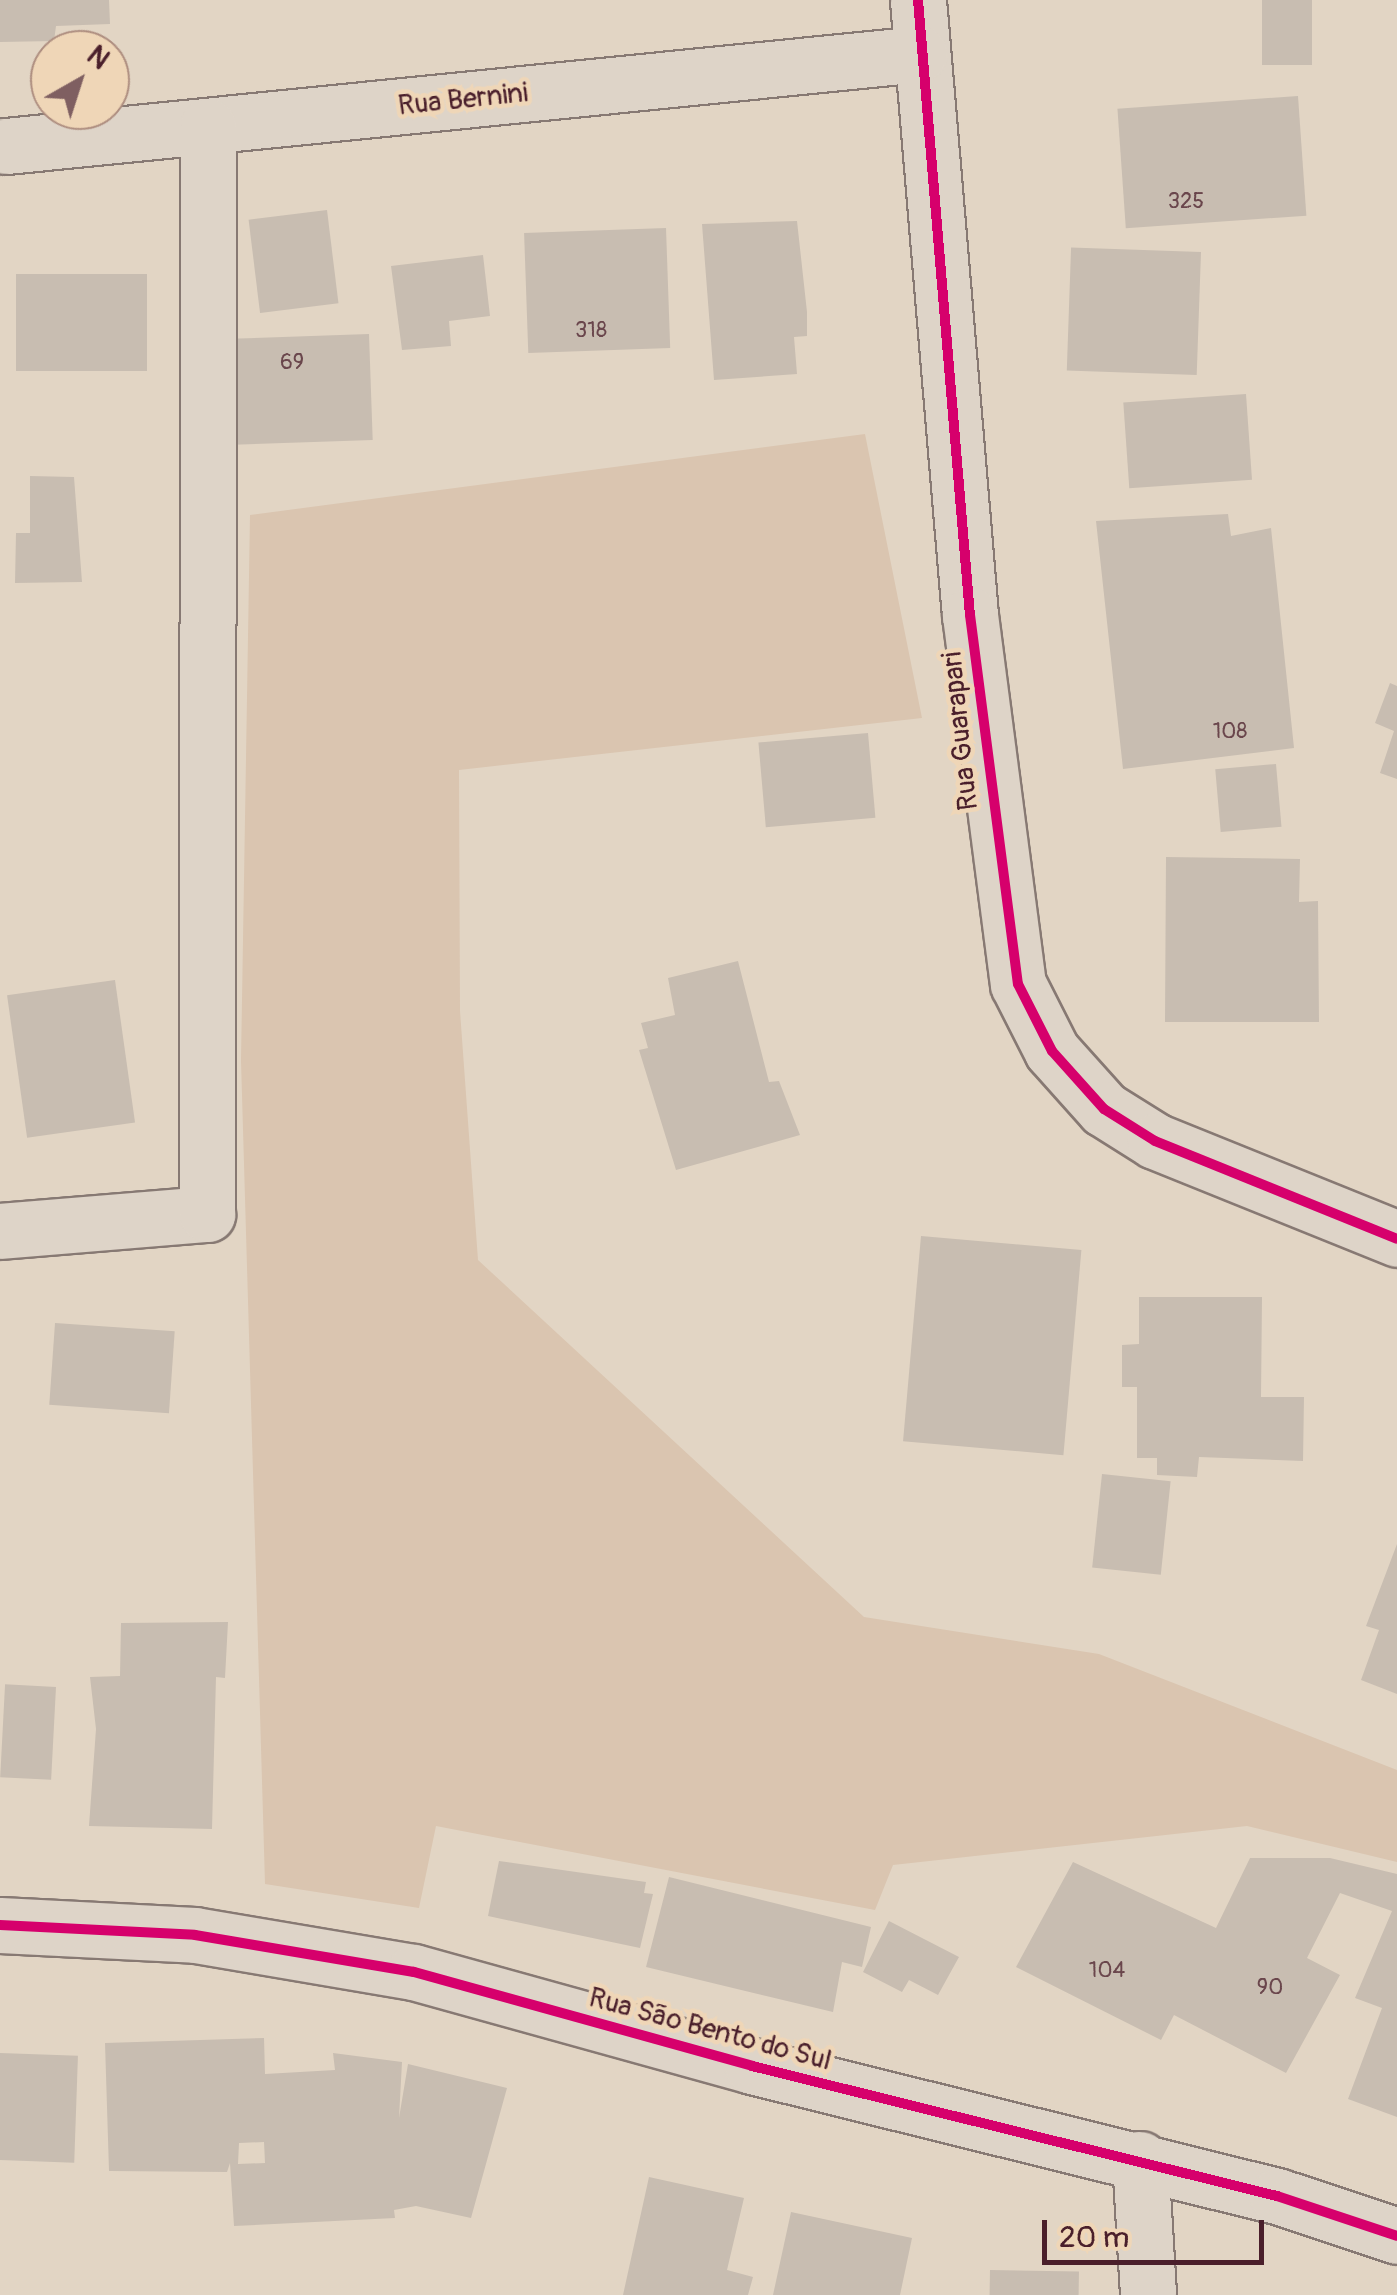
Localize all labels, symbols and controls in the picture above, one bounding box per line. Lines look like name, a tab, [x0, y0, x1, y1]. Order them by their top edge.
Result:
north arrow	[30, 30, 130, 130]
text: N	[80, 38, 116, 77]
street label: Rua Bernini	[396, 76, 530, 124]
house number: 325	[1168, 189, 1204, 215]
house number: 318	[575, 318, 607, 344]
house number: 69	[280, 350, 304, 376]
street label: Rua Guarapari	[936, 650, 986, 812]
house number: 108	[1213, 719, 1247, 745]
house number: 104	[1089, 1958, 1125, 1984]
house number: 90	[1257, 1975, 1283, 2001]
street label: Rua São Bento do Sul	[585, 1981, 835, 2079]
scale bar	[1047, 2200, 1270, 2262]
text: 20 m	[1059, 2219, 1129, 2256]

